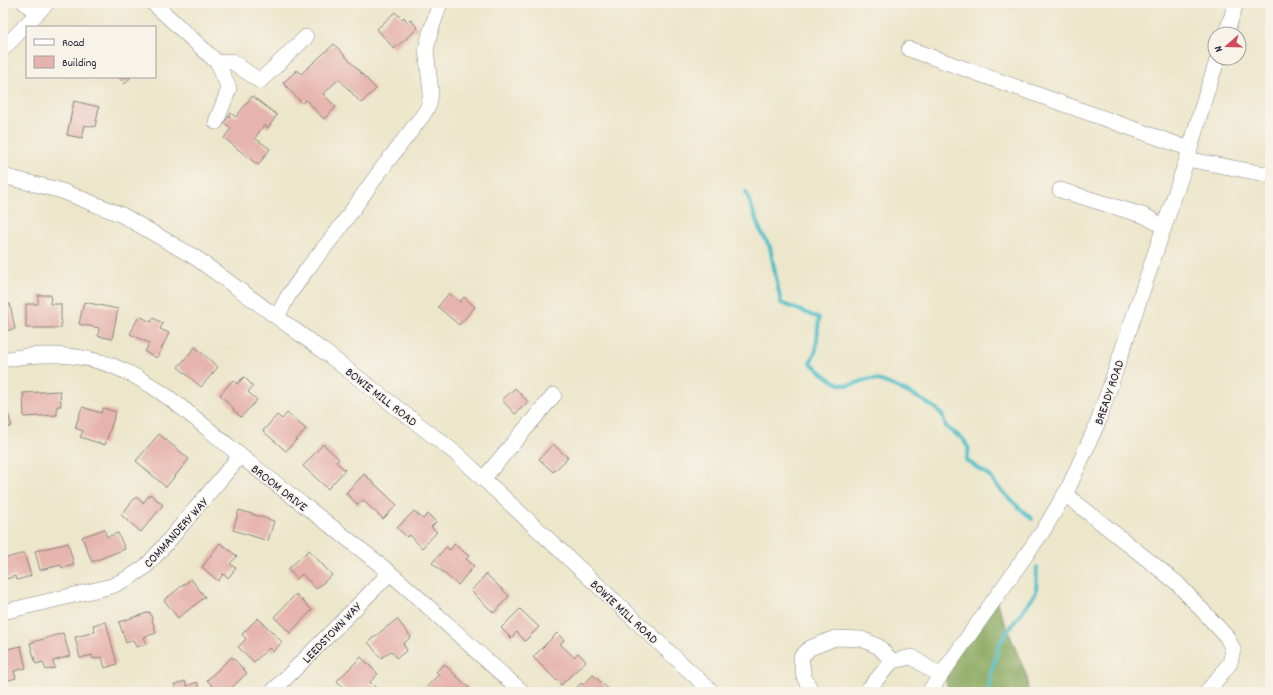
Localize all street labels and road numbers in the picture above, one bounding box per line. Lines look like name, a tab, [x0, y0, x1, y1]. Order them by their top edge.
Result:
street label: BREADY ROAD	[1090, 358, 1130, 428]
street label: BOWIE MILL ROAD	[340, 364, 421, 432]
street label: BROOM DRIVE	[246, 461, 311, 517]
street label: COMMANDERY WAY	[140, 493, 214, 573]
street label: BOWIE MILL ROAD	[585, 576, 662, 650]
street label: LEEDSTOWN WAY	[299, 598, 368, 669]

